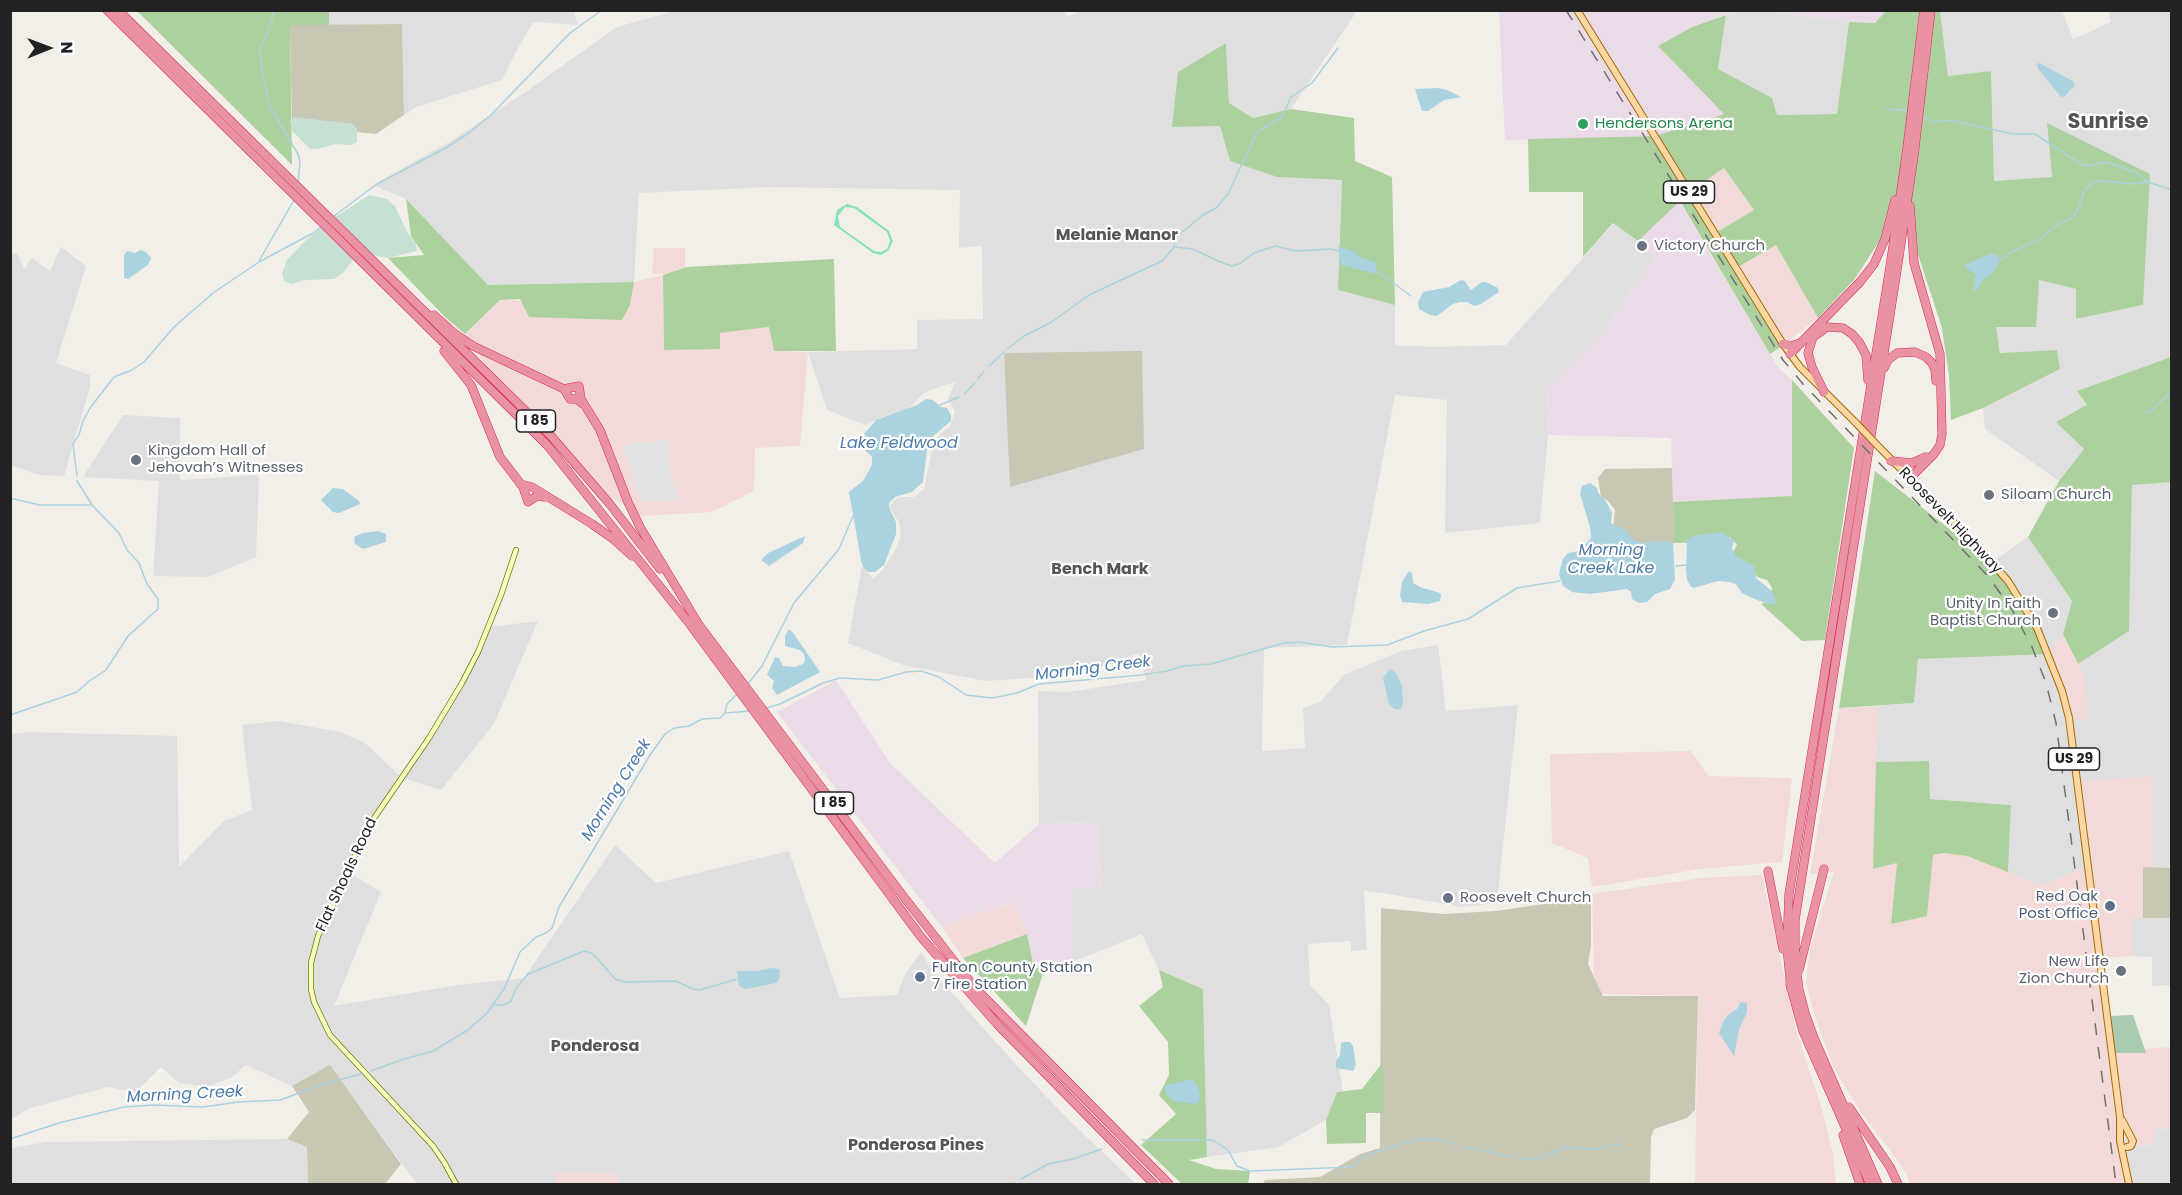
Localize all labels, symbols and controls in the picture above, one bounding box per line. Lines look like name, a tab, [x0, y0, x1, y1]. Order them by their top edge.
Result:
north arrow	[18, 18, 78, 78]
text: N	[55, 41, 78, 54]
district label: Sunrise	[2067, 110, 2149, 136]
place label: Hendersons Arena	[1595, 115, 1733, 133]
marker: Hendersons Arena	[1576, 117, 1590, 131]
road number: US 29	[1664, 181, 1714, 203]
district label: Melanie Manor	[1056, 226, 1178, 246]
place label: Victory Church	[1654, 237, 1765, 255]
marker: Victory Church	[1635, 239, 1649, 253]
road number: I 85	[516, 410, 556, 432]
water label: Lake Feldwood	[840, 434, 958, 454]
place label: Kingdom Hall of Jehovah’s Witnesses	[148, 442, 303, 477]
marker: Kingdom Hall of Jehovah’s Witnesses	[129, 453, 143, 467]
street label: Roosevelt Highway	[1895, 464, 2005, 578]
place label: Siloam Church	[2001, 486, 2111, 504]
marker: Siloam Church	[1982, 488, 1996, 502]
water label: Morning Creek Lake	[1567, 541, 1655, 579]
district label: Bench Mark	[1051, 560, 1149, 580]
place label: Unity In Faith Baptist Church	[1930, 595, 2041, 630]
marker: Unity In Faith Baptist Church	[2046, 606, 2060, 620]
water label: Morning Creek	[1034, 652, 1152, 686]
water label: Morning Creek	[578, 736, 656, 844]
road number: US 29	[2048, 748, 2100, 770]
road number: I 85	[814, 792, 854, 814]
street label: Flat Shoals Road	[313, 815, 381, 935]
place label: Red Oak Post Office	[2019, 888, 2098, 923]
place label: Roosevelt Church	[1460, 889, 1591, 907]
marker: Roosevelt Church	[1441, 891, 1455, 905]
marker: Red Oak Post Office	[2103, 899, 2117, 913]
place label: New Life Zion Church	[2019, 953, 2109, 988]
place label: Fulton County Station 7 Fire Station	[932, 959, 1093, 994]
marker: New Life Zion Church	[2114, 964, 2128, 978]
marker: Fulton County Station 7 Fire Station	[913, 970, 927, 984]
district label: Ponderosa	[551, 1037, 639, 1057]
water label: Morning Creek	[126, 1082, 244, 1108]
district label: Ponderosa Pines	[848, 1136, 984, 1156]

